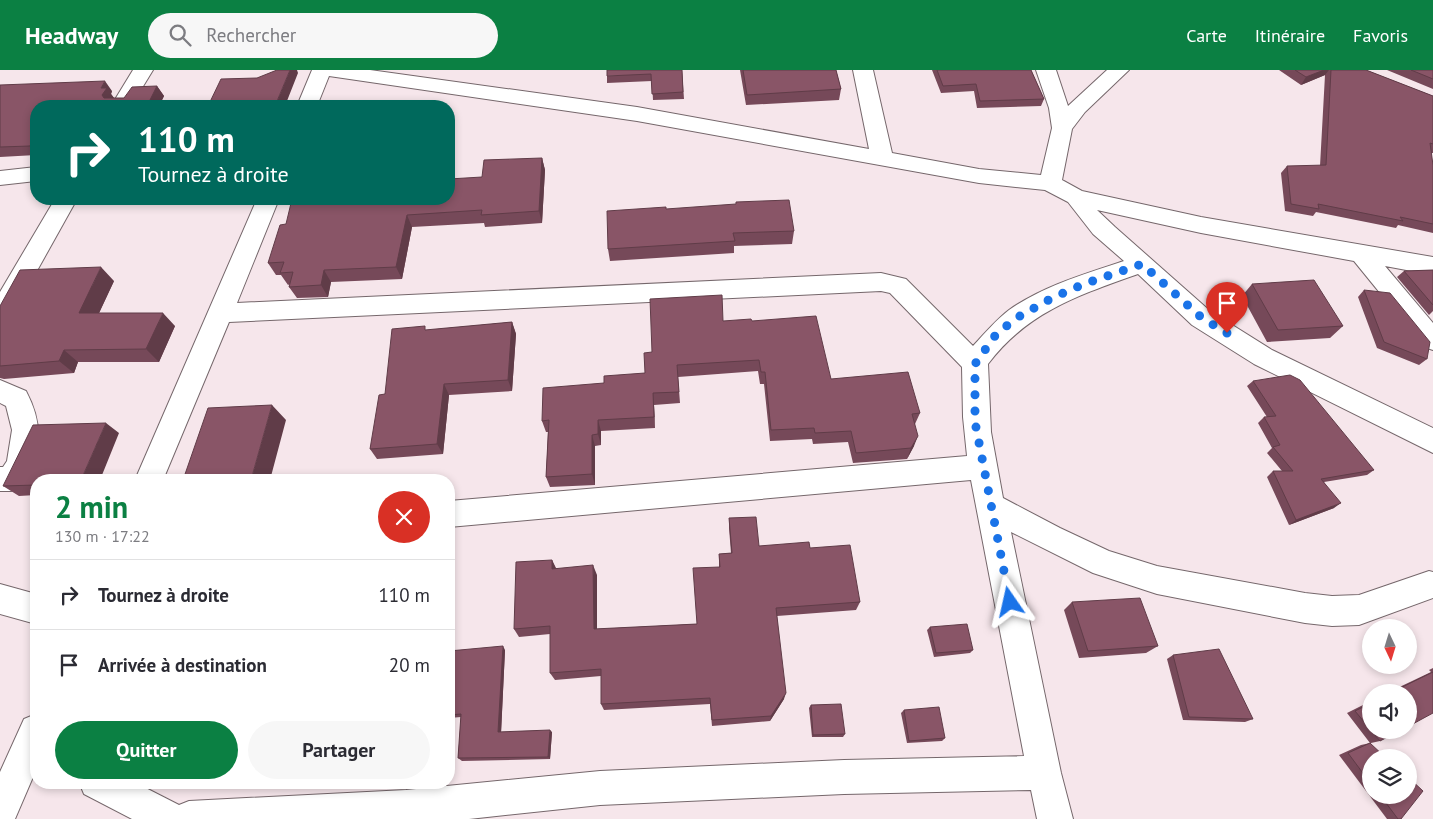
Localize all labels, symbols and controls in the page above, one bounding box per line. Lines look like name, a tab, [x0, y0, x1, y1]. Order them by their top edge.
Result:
search box	[148, 13, 498, 58]
text: Headway	[25, 20, 118, 51]
icon: search	[166, 21, 194, 49]
text: Rechercher	[206, 23, 296, 47]
text: Carte	[1186, 24, 1227, 47]
text: Itinéraire	[1255, 24, 1325, 47]
text: Favoris	[1353, 24, 1408, 47]
text: 110 m	[138, 116, 235, 162]
icon: right	[55, 120, 120, 185]
text: Tournez à droite	[138, 160, 289, 188]
pin	[1206, 282, 1248, 333]
icon: arrive	[1213, 289, 1241, 317]
text: 2 min	[55, 487, 128, 526]
button: close	[378, 491, 430, 543]
text: 130 m · 17:22	[55, 526, 150, 546]
position arrow	[983, 575, 1035, 627]
icon: right	[55, 581, 83, 609]
text: Tournez à droite	[98, 583, 229, 607]
text: 110 m	[378, 583, 430, 607]
north arrow	[1362, 619, 1418, 674]
map controls	[1362, 619, 1417, 804]
icon: arrive	[55, 651, 83, 679]
text: Arrivée à destination	[98, 653, 267, 677]
text: 20 m	[389, 653, 430, 677]
button: sound	[1362, 684, 1417, 739]
button: Quitter	[55, 721, 238, 779]
button: Partager	[248, 721, 430, 779]
button: layers	[1362, 749, 1417, 804]

